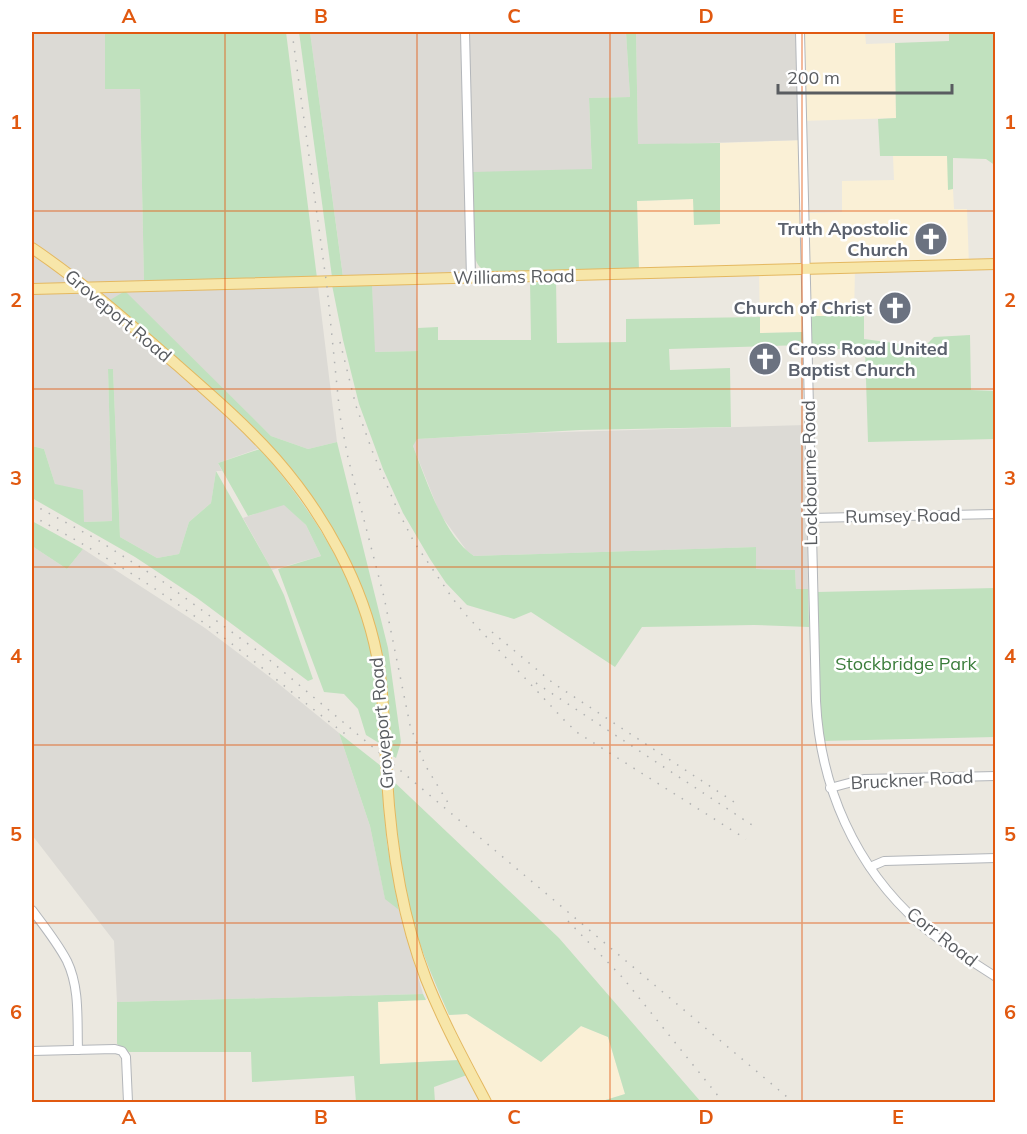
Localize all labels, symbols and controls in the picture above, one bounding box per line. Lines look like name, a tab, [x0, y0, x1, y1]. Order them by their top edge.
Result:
text: A	[122, 3, 137, 28]
text: B	[314, 3, 328, 28]
text: C	[507, 3, 521, 28]
text: D	[698, 3, 714, 28]
text: E	[892, 3, 904, 28]
scale bar	[778, 57, 952, 95]
text: 200 m	[787, 66, 840, 89]
text: 1	[10, 109, 22, 134]
text: 1	[1004, 109, 1016, 134]
place label: Truth Apostolic Church	[778, 217, 908, 261]
church icon: Truth Apostolic Church	[913, 221, 949, 257]
street label: Groveport Road	[60, 264, 176, 367]
street label: Williams Road	[453, 264, 575, 289]
text: 2	[10, 287, 22, 312]
text: 2	[1004, 287, 1016, 312]
church icon: Church of Christ	[877, 290, 913, 326]
place label: Church of Christ	[733, 296, 872, 319]
place label: Cross Road United Baptist Church	[788, 337, 948, 381]
church icon: Cross Road United Baptist Church	[747, 341, 783, 377]
street label: Lockbourne Road	[797, 400, 822, 546]
text: 3	[10, 465, 22, 490]
text: 3	[1004, 465, 1016, 490]
street label: Rumsey Road	[845, 503, 961, 528]
text: 4	[10, 643, 22, 668]
text: 4	[1004, 643, 1016, 668]
park label: Stockbridge Park	[835, 652, 977, 675]
street label: Groveport Road	[364, 656, 399, 790]
street label: Bruckner Road	[850, 765, 974, 794]
text: 5	[10, 821, 22, 846]
text: 5	[1004, 821, 1016, 846]
street label: Corr Road	[902, 902, 982, 971]
text: 6	[10, 999, 22, 1024]
text: 6	[1004, 999, 1016, 1024]
text: A	[122, 1104, 137, 1129]
text: B	[314, 1104, 328, 1129]
text: C	[507, 1104, 521, 1129]
text: D	[698, 1104, 714, 1129]
text: E	[892, 1104, 904, 1129]

